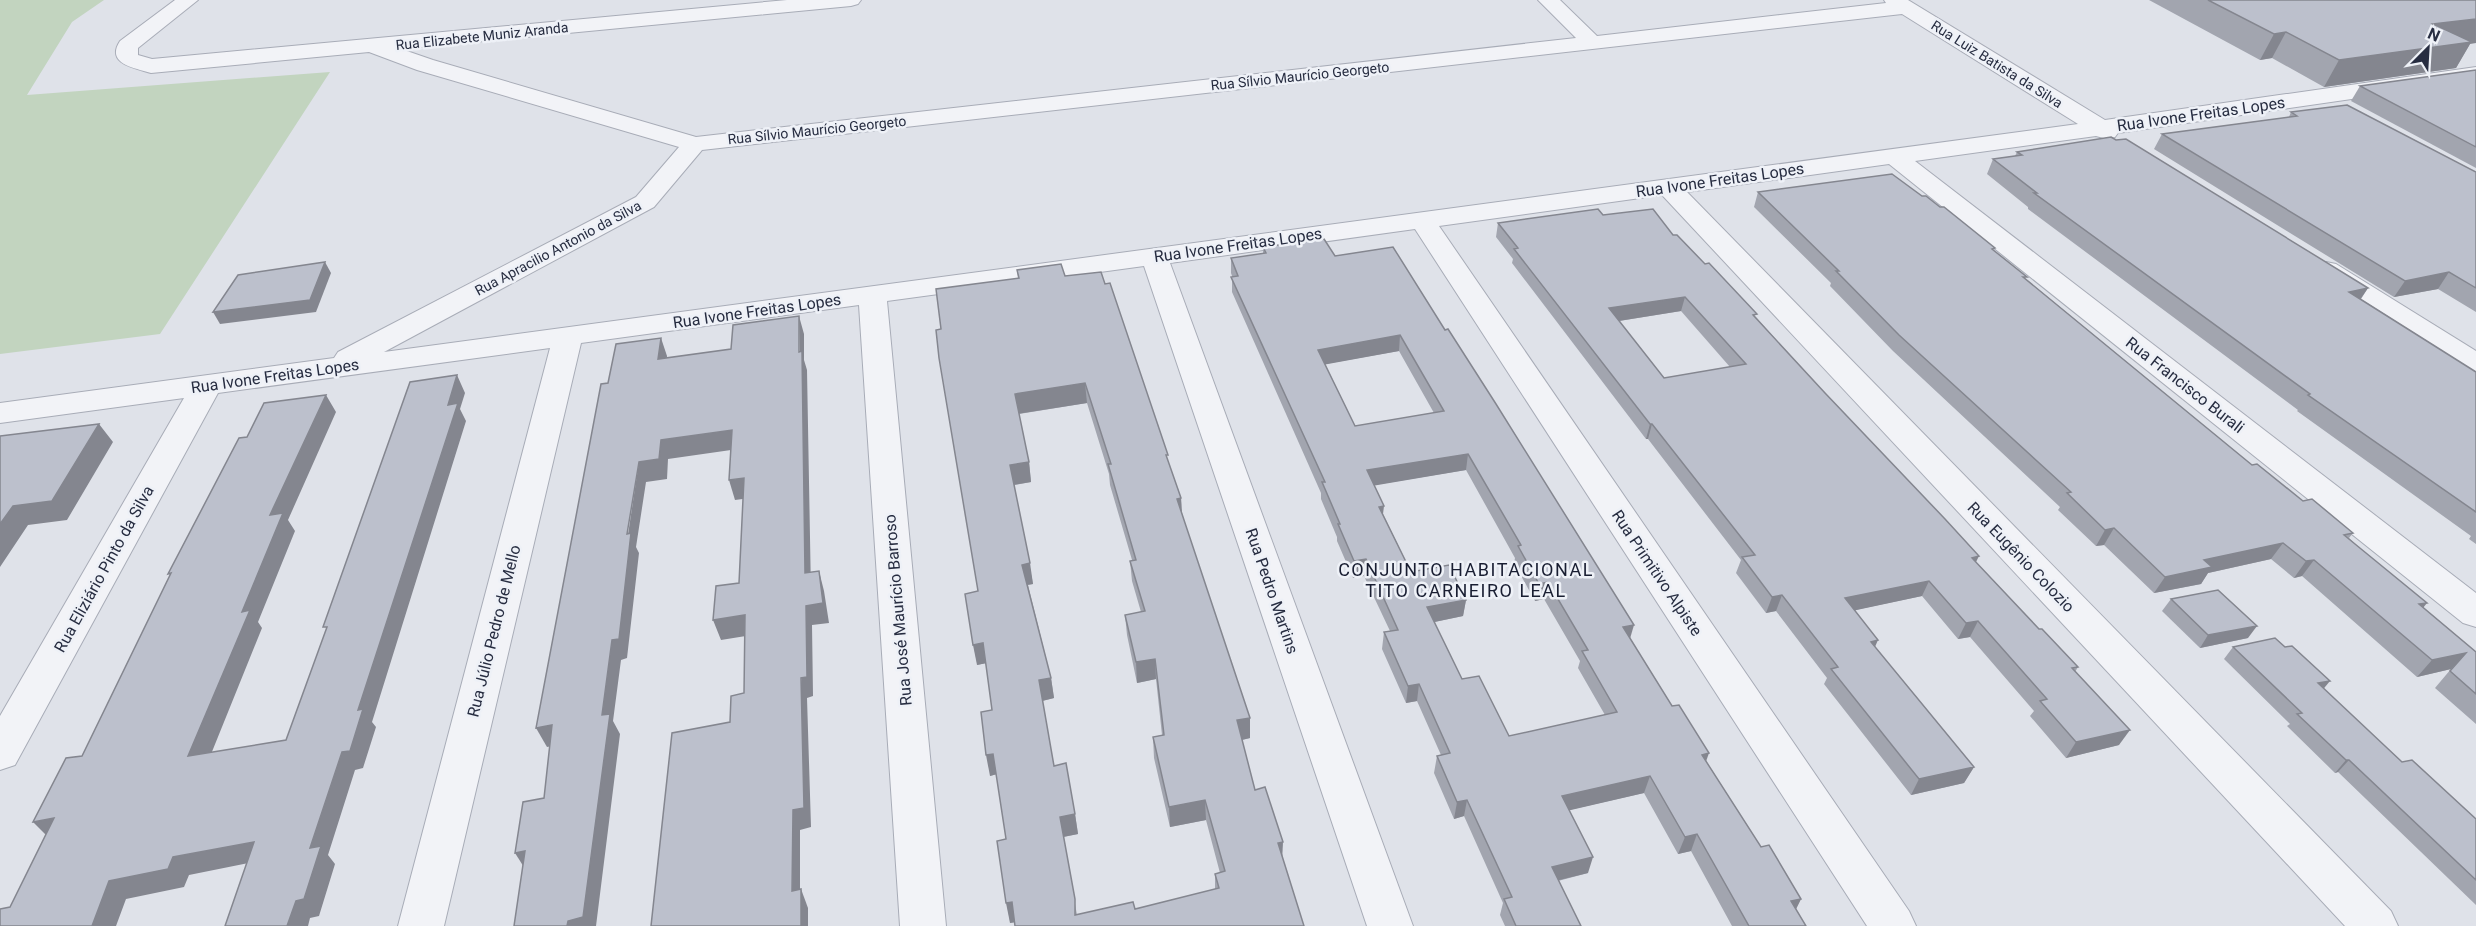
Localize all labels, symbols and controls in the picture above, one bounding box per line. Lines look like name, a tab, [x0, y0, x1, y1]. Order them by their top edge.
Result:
street label: Rua Luiz Batista da Silva	[1928, 17, 2066, 111]
north arrow	[2398, 18, 2458, 78]
street label: Rua Elizabete Muniz Aranda	[395, 19, 569, 53]
text: N	[2425, 24, 2443, 46]
street label: Rua Sílvio Maurício Georgeto	[1210, 59, 1390, 93]
street label: Rua Ivone Freitas Lopes	[2116, 93, 2286, 135]
street label: Rua Sílvio Maurício Georgeto	[727, 113, 907, 147]
street label: Rua Ivone Freitas Lopes	[1635, 159, 1805, 201]
street label: Rua Apracilio Antonio da Silva	[472, 197, 644, 299]
street label: Rua Ivone Freitas Lopes	[1153, 224, 1323, 266]
street label: Rua Ivone Freitas Lopes	[672, 290, 842, 332]
street label: Rua Francisco Burali	[2122, 333, 2248, 437]
street label: Rua Ivone Freitas Lopes	[190, 355, 360, 397]
street label: Rua Eliziário Pinto da Silva	[50, 482, 158, 656]
street label: Rua Eugênio Colozio	[1964, 498, 2078, 616]
street label: Rua Primitivo Alpiste	[1608, 506, 1706, 640]
street label: Rua José Maurício Barroso	[880, 513, 916, 707]
street label: Rua Pedro Martins	[1242, 526, 1302, 656]
street label: Rua Júlio Pedro de Mello	[463, 543, 525, 719]
district label: CONJUNTO HABITACIONAL TITO CARNEIRO LEAL	[1338, 559, 1594, 601]

